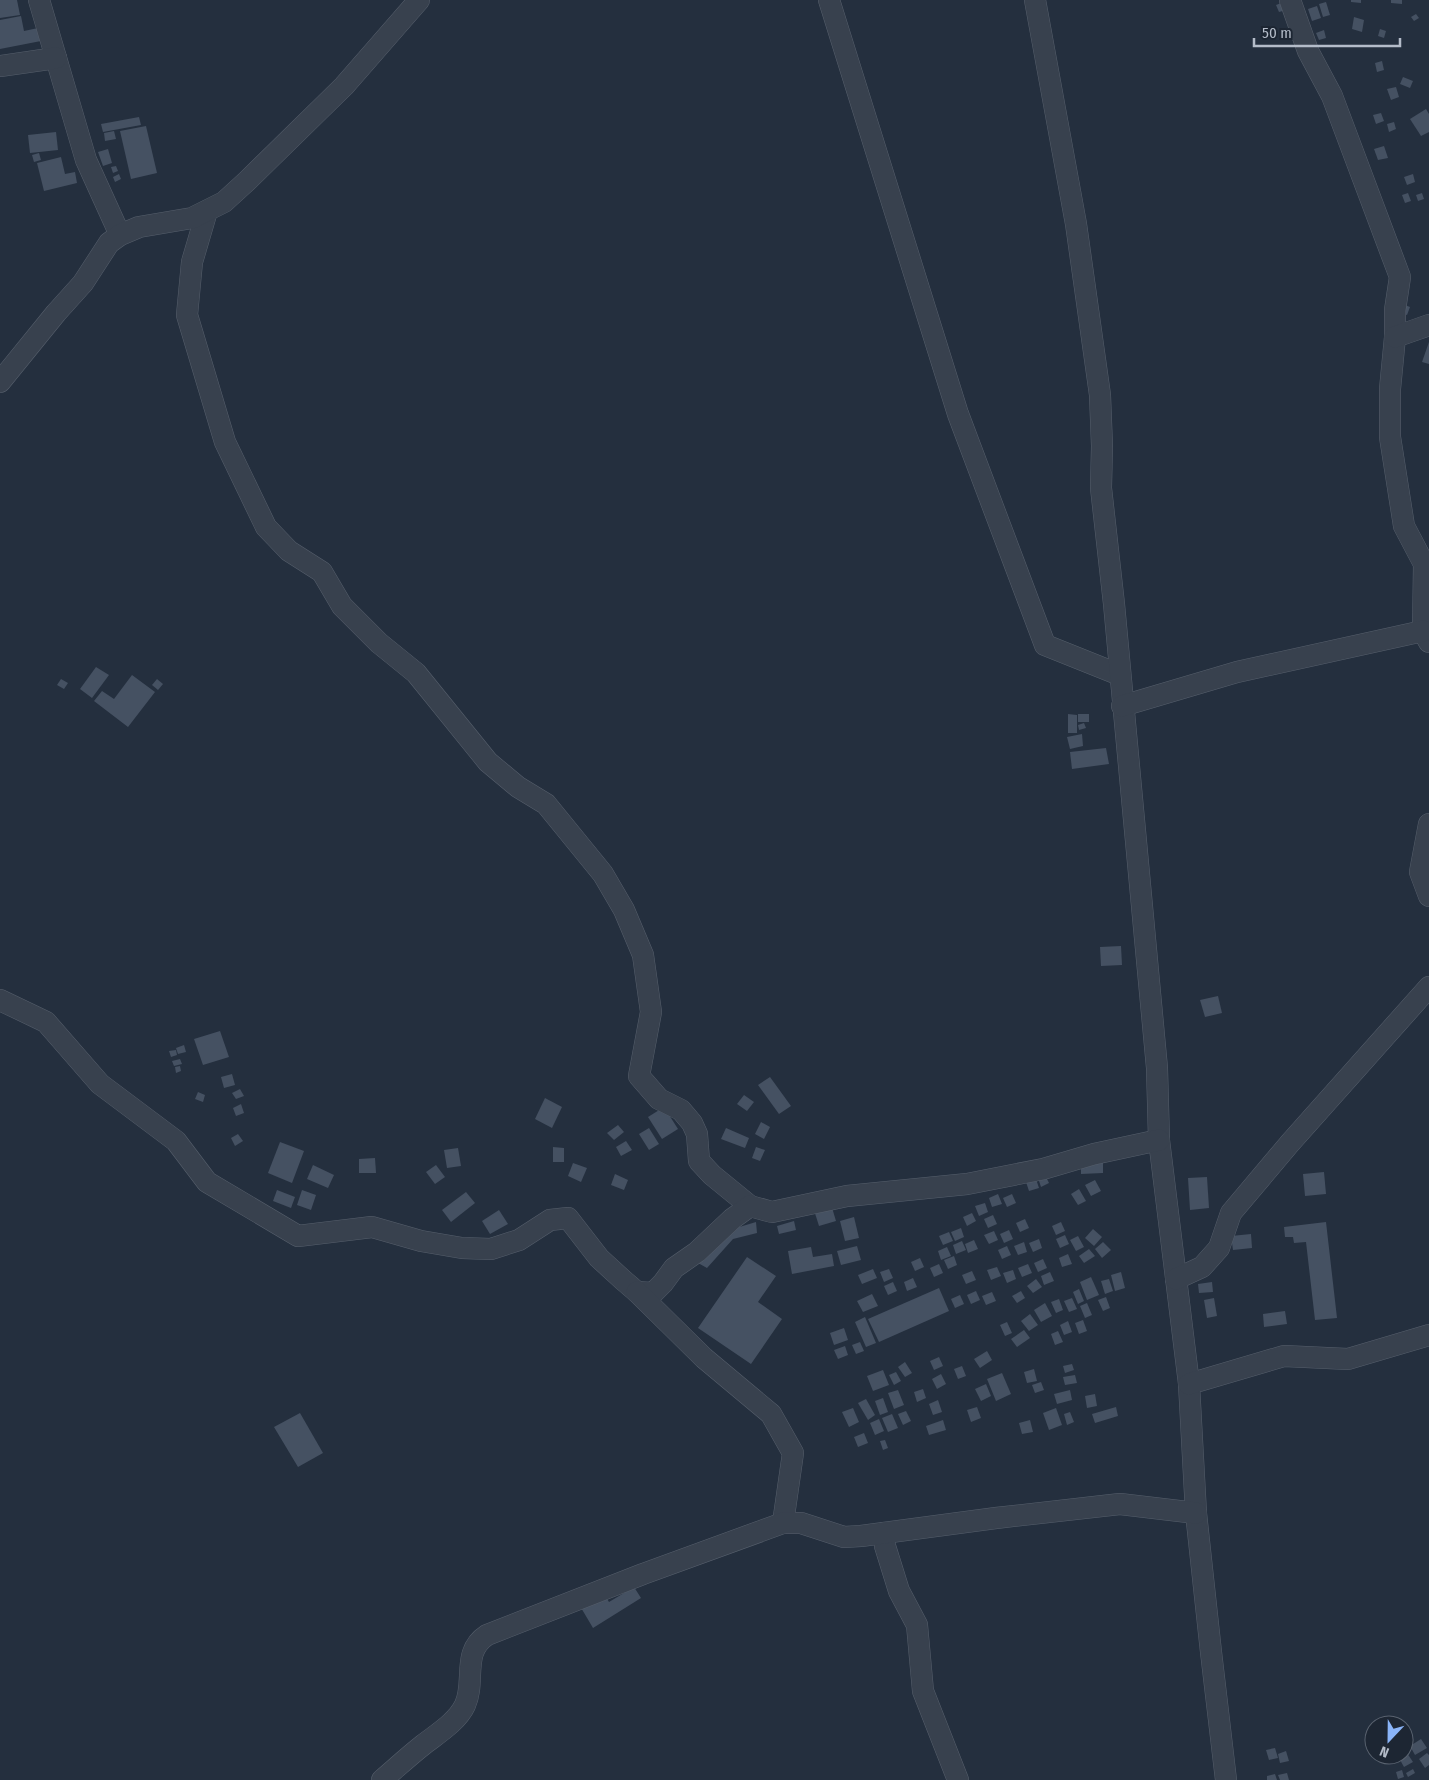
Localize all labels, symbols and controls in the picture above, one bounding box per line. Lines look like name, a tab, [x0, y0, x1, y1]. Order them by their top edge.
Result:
scale bar	[1254, 15, 1400, 47]
text: 50 m	[1262, 24, 1292, 42]
north arrow	[1364, 1715, 1414, 1765]
text: N	[1377, 1742, 1391, 1761]

